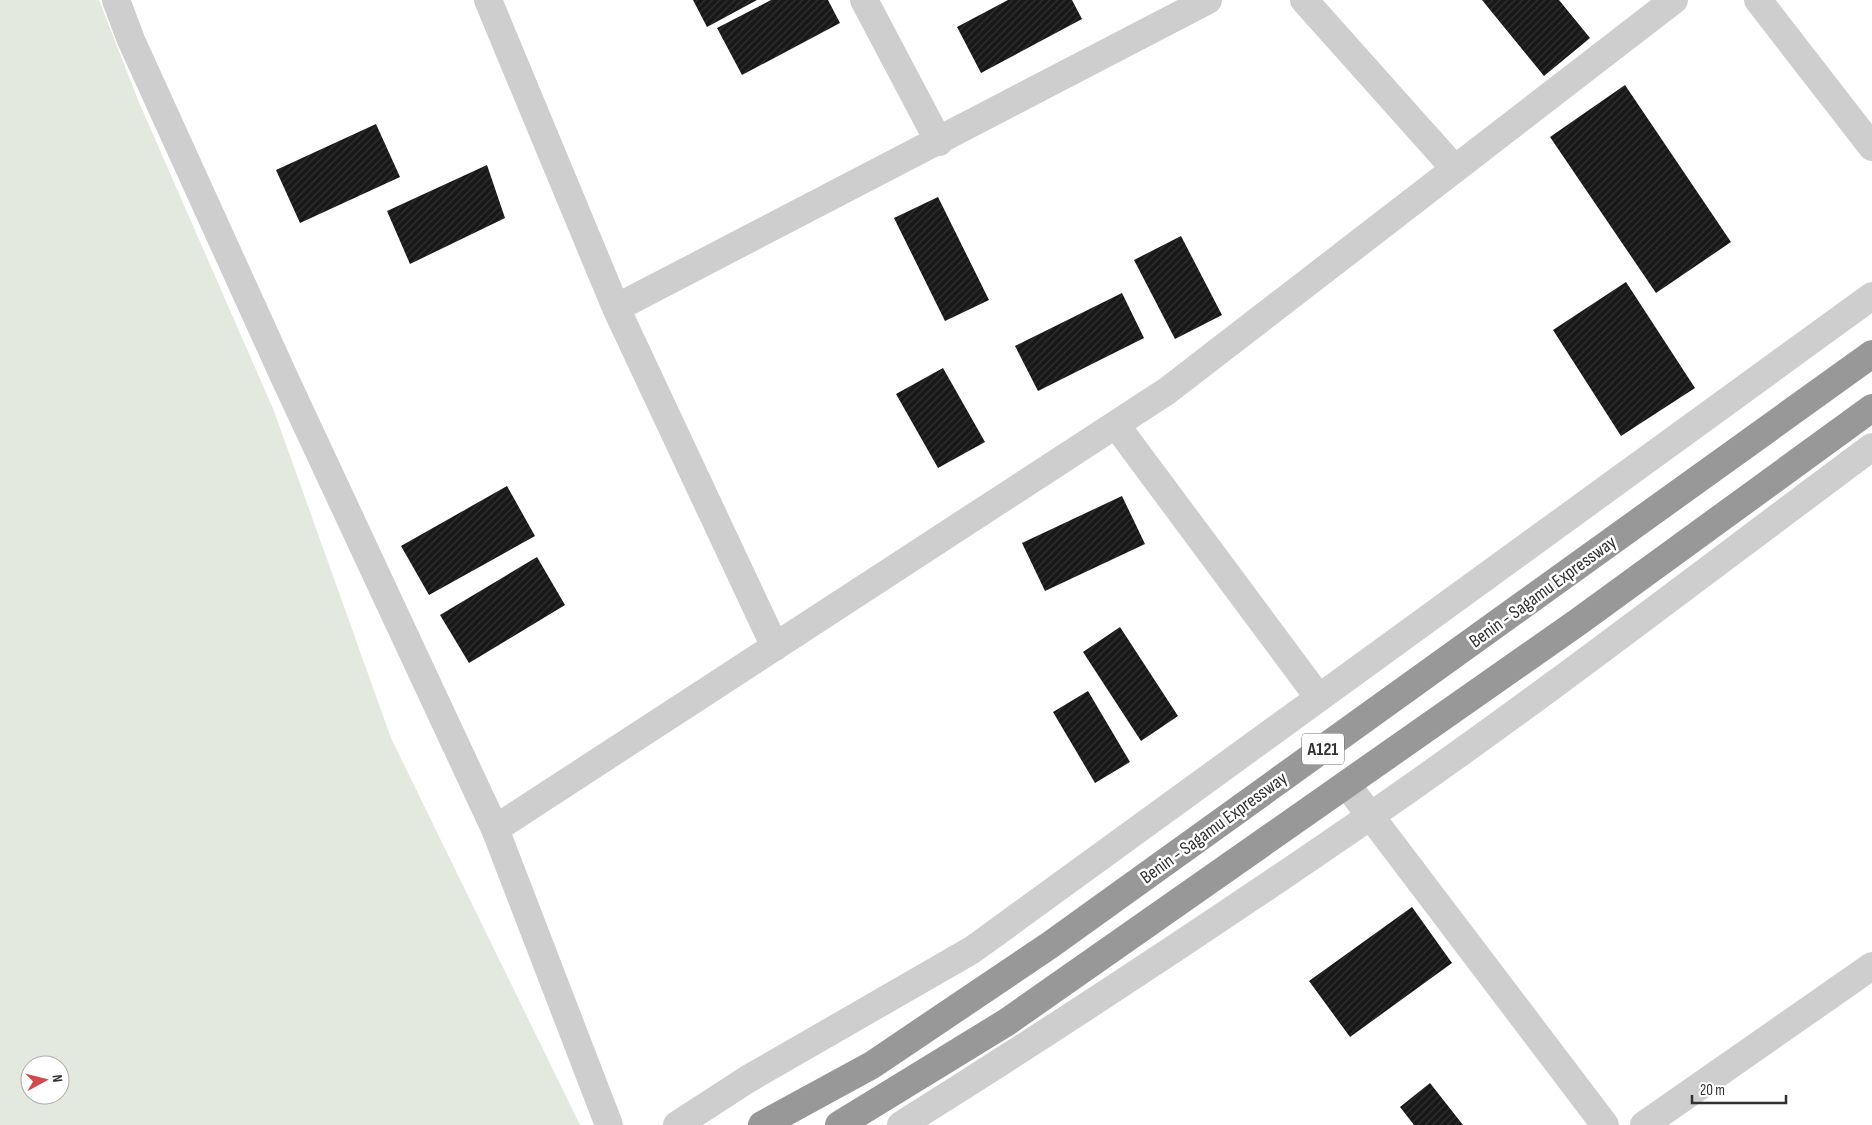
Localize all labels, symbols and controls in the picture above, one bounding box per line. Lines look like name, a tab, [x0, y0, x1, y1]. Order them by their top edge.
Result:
street label: Benin - Sagamu Expressway	[1465, 531, 1622, 653]
road number: A121	[1302, 734, 1344, 764]
street label: Benin - Sagamu Expressway	[1136, 767, 1293, 889]
north arrow	[20, 1055, 70, 1105]
scale bar	[1692, 1072, 1786, 1104]
text: N	[49, 1074, 66, 1083]
text: 20 m	[1700, 1081, 1725, 1100]

